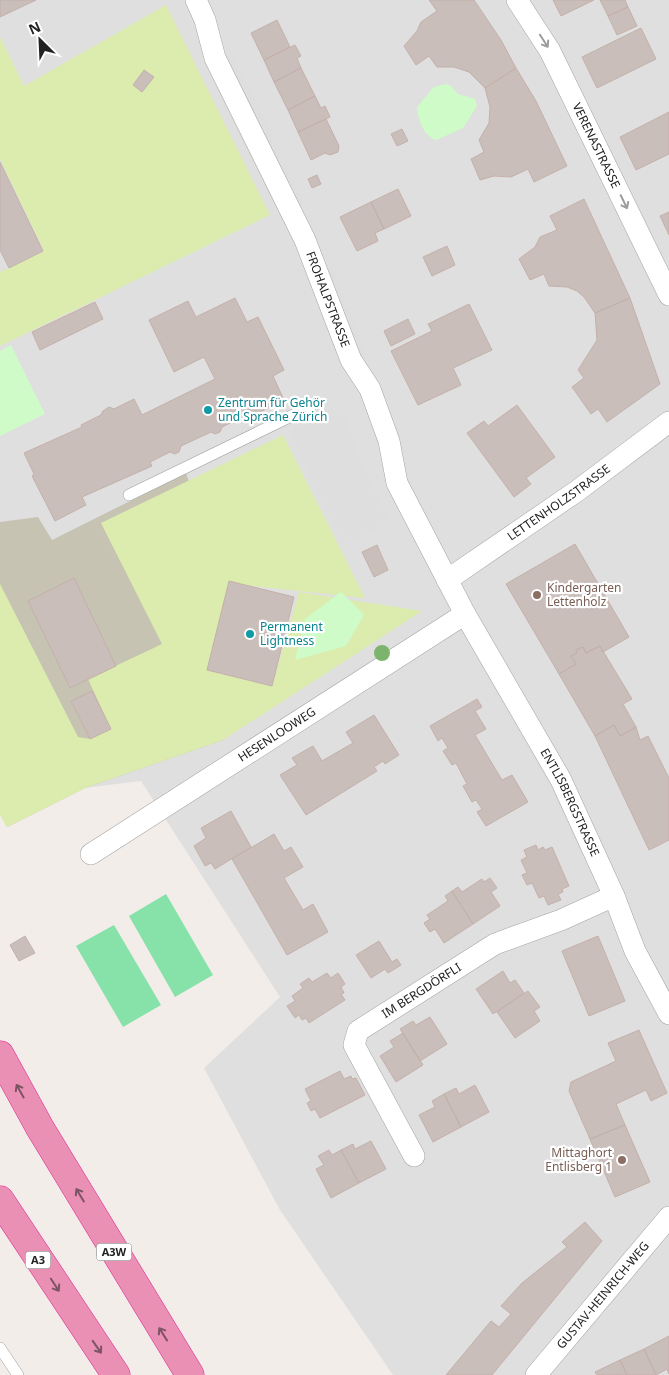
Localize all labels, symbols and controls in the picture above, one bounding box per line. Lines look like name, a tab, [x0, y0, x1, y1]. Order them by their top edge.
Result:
north arrow	[15, 15, 65, 65]
text: N	[25, 17, 44, 39]
one-way arrow	[539, 34, 549, 48]
street label: VERENASTRASSE	[569, 100, 625, 191]
one-way arrow	[620, 194, 629, 209]
street label: FROHALPSTRASSE	[302, 249, 354, 350]
place label: Zentrum für Gehör und Sprache Zürich	[218, 394, 327, 425]
marker: Zentrum für Gehör und Sprache Zürich	[202, 404, 214, 416]
street label: LETTENHOLZSTRASSE	[504, 460, 613, 544]
place label: Kindergarten Lettenholz	[547, 579, 622, 610]
marker: Kindergarten Lettenholz	[531, 589, 543, 601]
place label: Permanent Lightness	[260, 618, 324, 649]
marker: Permanent Lightness	[244, 628, 256, 640]
street label: HESENLOOWEG	[235, 703, 319, 765]
street label: ENTLISBERGSTRASSE	[536, 745, 604, 859]
street label: IM BERGDÖRFLI	[378, 959, 464, 1022]
one-way arrow	[15, 1084, 25, 1099]
place label: Mittaghort Entlisberg 1	[545, 1144, 613, 1175]
marker: Mittaghort Entlisberg 1	[616, 1154, 628, 1166]
one-way arrow	[74, 1188, 84, 1202]
street label: GUSTAV-HEINRICH-WEG	[552, 1238, 653, 1352]
road number: A3W	[96, 1244, 132, 1260]
road number: A3	[26, 1252, 50, 1268]
one-way arrow	[50, 1278, 60, 1292]
one-way arrow	[158, 1328, 168, 1342]
one-way arrow	[92, 1340, 102, 1354]

